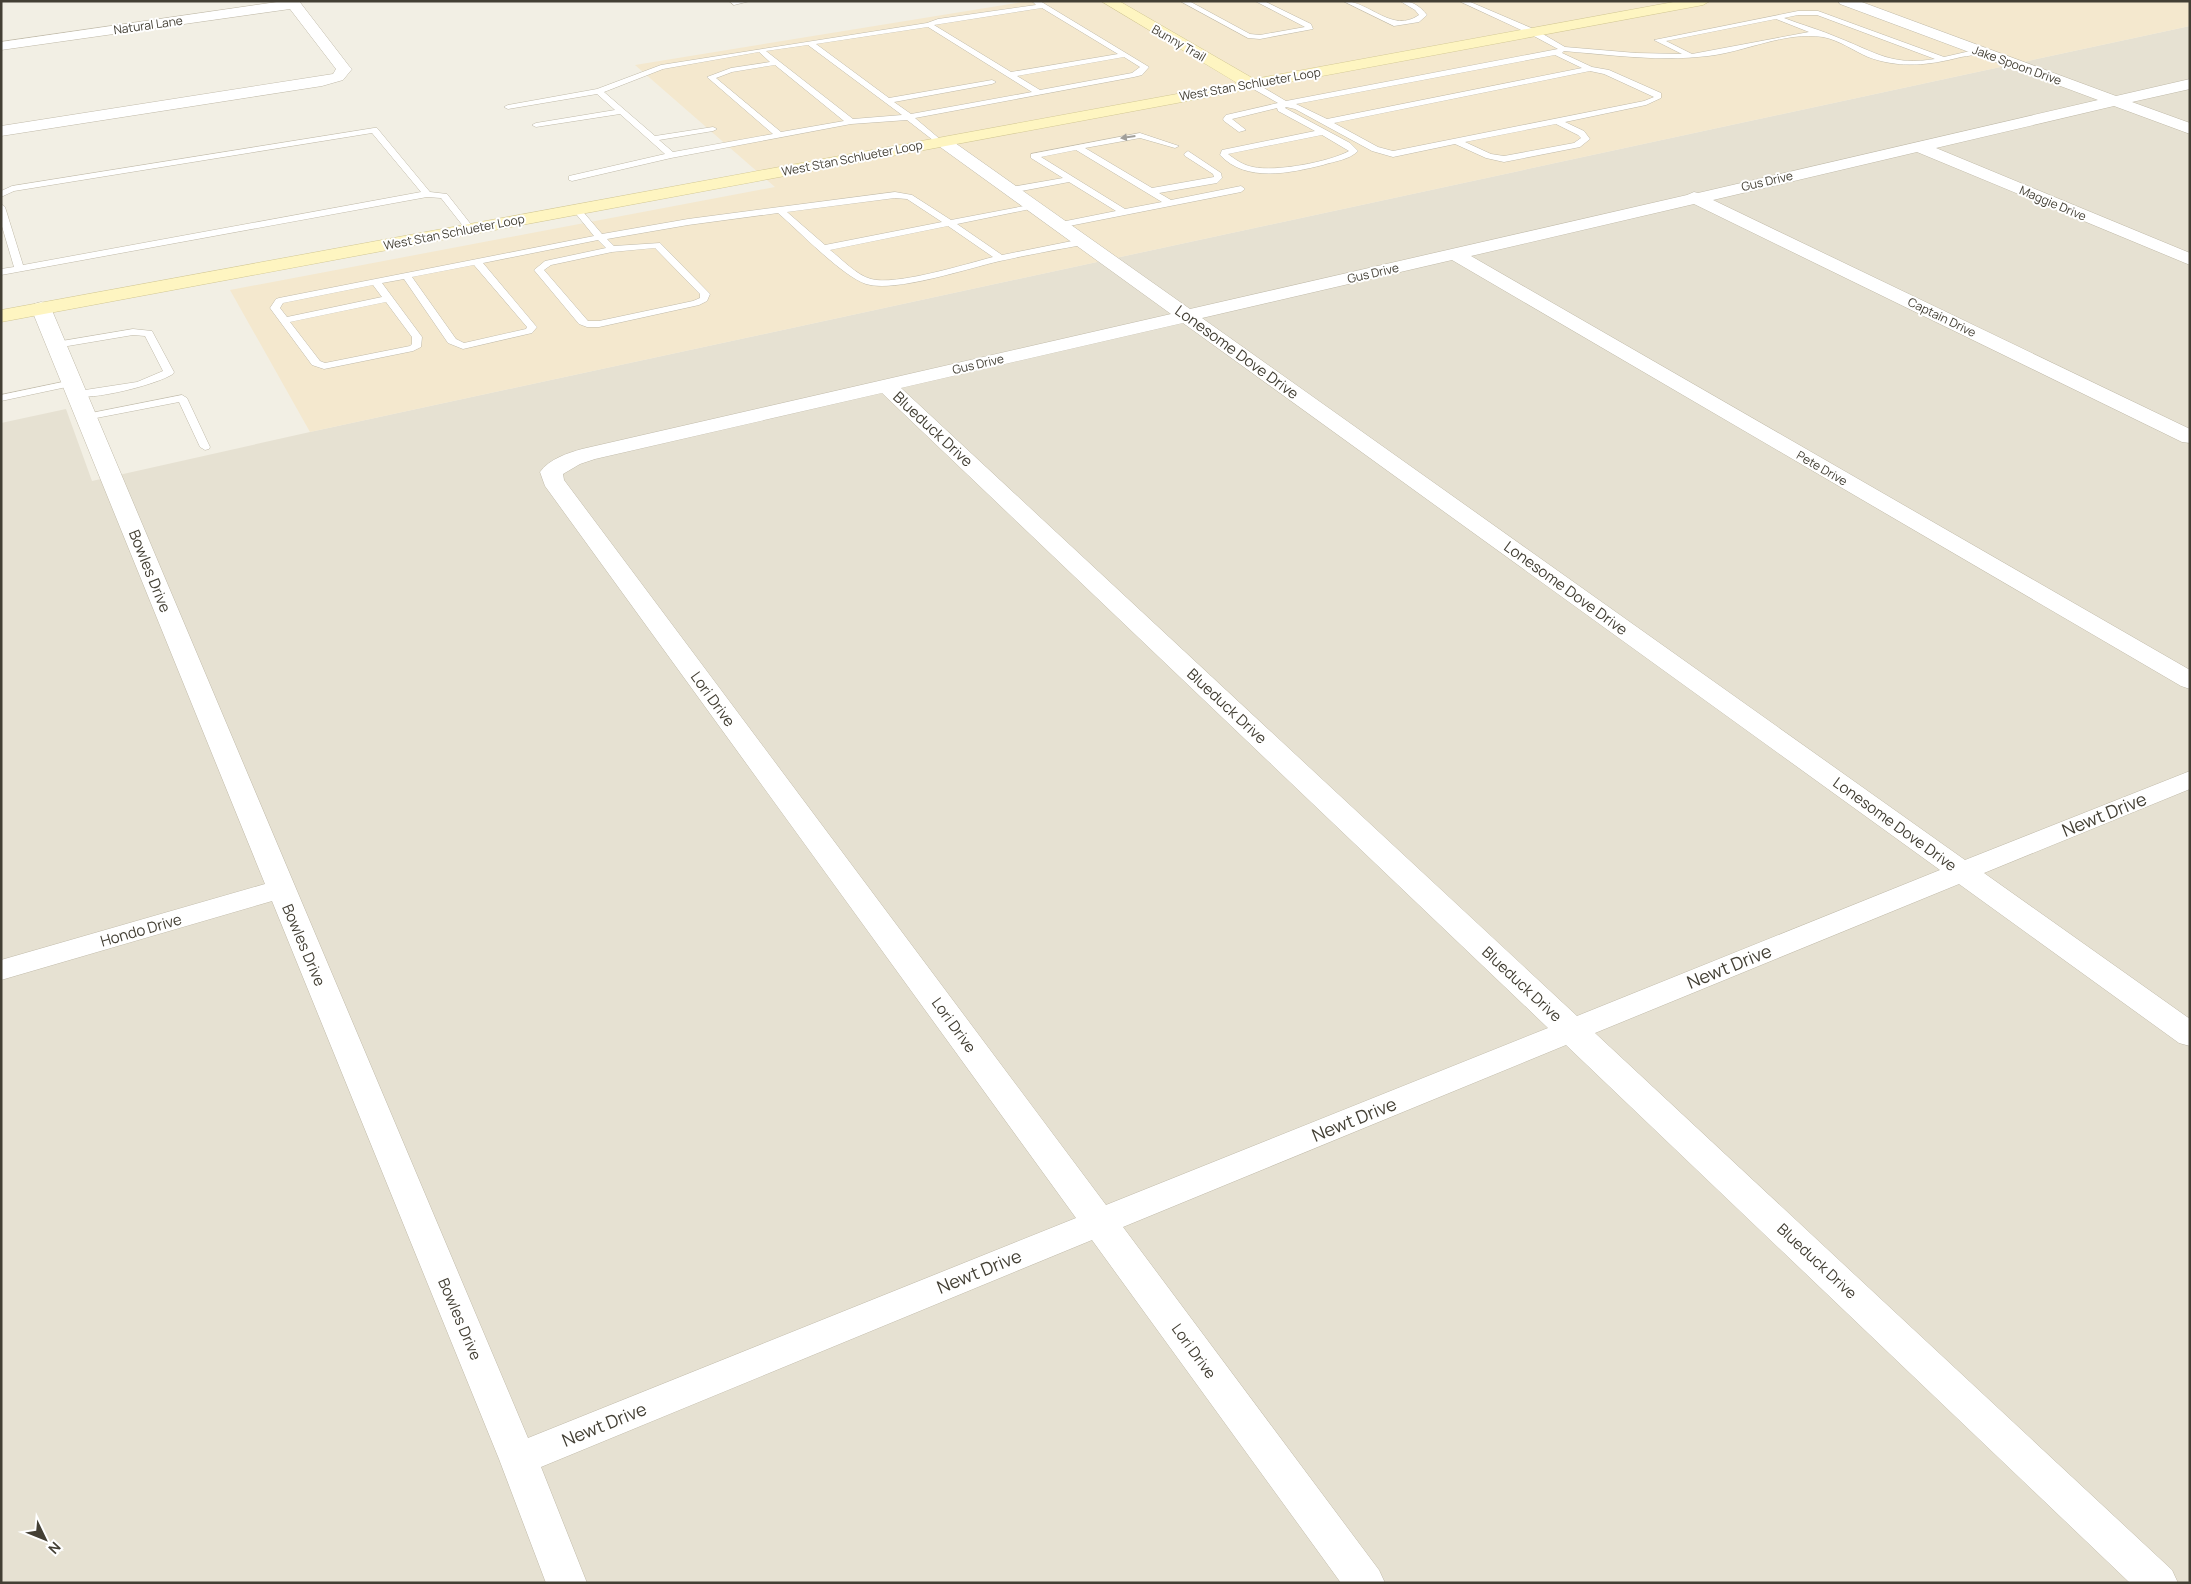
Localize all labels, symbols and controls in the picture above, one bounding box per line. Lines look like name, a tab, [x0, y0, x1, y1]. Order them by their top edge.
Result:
street label: Natural Lane	[112, 12, 184, 38]
street label: Bunny Trail	[1149, 21, 1209, 65]
street label: Jake Spoon Drive	[1970, 41, 2064, 89]
street label: West Stan Schlueter Loop	[1178, 63, 1322, 105]
one-way arrow	[1120, 133, 1136, 141]
street label: West Stan Schlueter Loop	[780, 136, 924, 180]
street label: Gus Drive	[1740, 167, 1794, 195]
street label: Maggie Drive	[2017, 181, 2089, 225]
street label: West Stan Schlueter Loop	[382, 210, 526, 254]
street label: Gus Drive	[1346, 259, 1400, 287]
street label: Captain Drive	[1905, 293, 1979, 341]
street label: Lonesome Dove Drive	[1171, 300, 1303, 404]
street label: Gus Drive	[951, 350, 1005, 378]
street label: Blueduck Drive	[889, 387, 978, 472]
street label: Pete Drive	[1793, 447, 1851, 489]
street label: Bowles Drive	[124, 527, 176, 616]
street label: Lonesome Dove Drive	[1500, 536, 1632, 640]
street label: Blueduck Drive	[1183, 664, 1272, 749]
street label: Lori Drive	[686, 667, 740, 731]
street label: Lonesome Dove Drive	[1829, 772, 1961, 876]
street label: Newt Drive	[2058, 786, 2150, 842]
street label: Bowles Drive	[277, 901, 331, 990]
street label: Hondo Drive	[98, 908, 184, 952]
street label: Newt Drive	[1683, 938, 1775, 994]
street label: Blueduck Drive	[1478, 942, 1567, 1027]
street label: Lori Drive	[927, 993, 981, 1057]
street label: Newt Drive	[1308, 1091, 1400, 1147]
street label: Blueduck Drive	[1773, 1219, 1862, 1304]
street label: Newt Drive	[933, 1243, 1025, 1299]
street label: Bowles Drive	[433, 1275, 487, 1364]
street label: Lori Drive	[1167, 1319, 1221, 1383]
street label: Newt Drive	[558, 1396, 650, 1452]
north arrow	[20, 1514, 70, 1564]
text: N	[44, 1538, 65, 1558]

